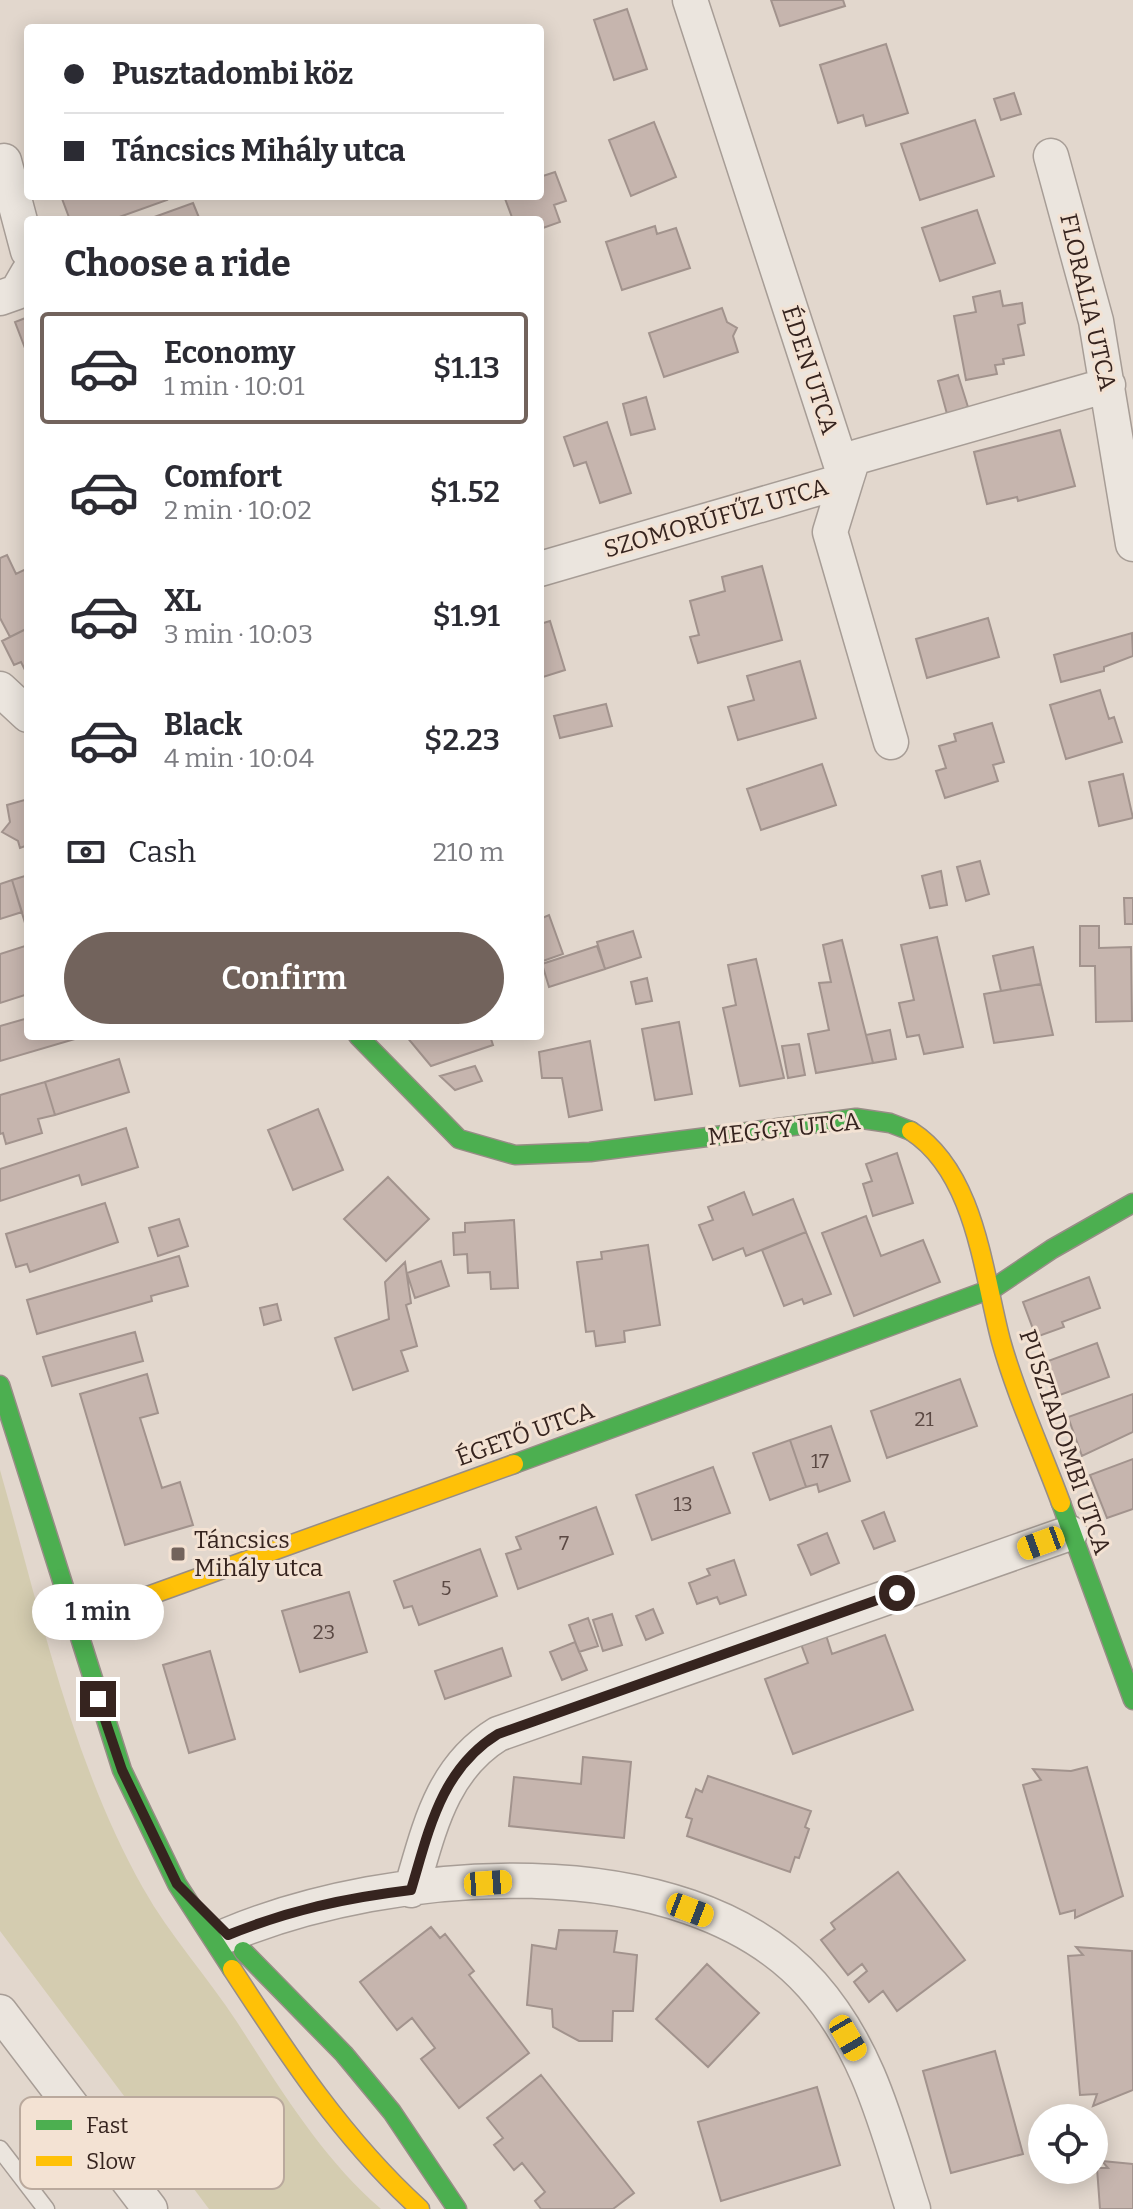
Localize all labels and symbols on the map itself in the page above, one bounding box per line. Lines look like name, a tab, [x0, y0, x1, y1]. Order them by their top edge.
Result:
street label: FLORALIA UTCA	[1054, 211, 1122, 393]
street label: ÉDEN UTCA	[776, 302, 845, 438]
street label: SZOMORÚFŰZ UTCA	[600, 472, 831, 563]
street label: MEGGY UTCA	[706, 1107, 862, 1151]
street label: PUSZTADOMBI UTCA	[1013, 1326, 1117, 1558]
street label: ÉGETŐ UTCA	[452, 1395, 598, 1472]
house number: 21	[915, 1407, 934, 1431]
house number: 17	[811, 1449, 829, 1473]
house number: 13	[673, 1492, 693, 1516]
car	[1014, 1524, 1068, 1562]
place label: Táncsics Mihály utca	[194, 1526, 323, 1582]
house number: 7	[559, 1531, 569, 1555]
marker: Táncsics Mihály utca	[169, 1545, 187, 1563]
route start	[879, 1575, 915, 1611]
house number: 5	[441, 1576, 451, 1600]
callout: 1 min	[32, 1583, 164, 1639]
house number: 23	[313, 1620, 335, 1644]
route end	[80, 1681, 116, 1717]
car	[463, 1869, 513, 1897]
car	[663, 1890, 717, 1930]
car	[826, 2011, 870, 2065]
legend	[20, 2097, 284, 2189]
text: Fast	[86, 2112, 128, 2139]
text: Slow	[86, 2148, 136, 2175]

